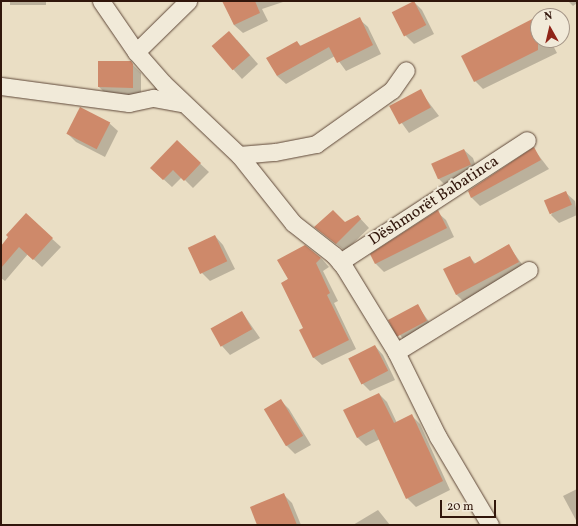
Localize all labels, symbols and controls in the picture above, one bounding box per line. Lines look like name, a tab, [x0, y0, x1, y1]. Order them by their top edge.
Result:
north arrow	[530, 8, 570, 48]
text: N	[543, 9, 553, 25]
street label: Dëshmorët Babatinca	[365, 152, 503, 250]
scale bar	[442, 492, 498, 518]
text: 20 m	[447, 499, 474, 515]

